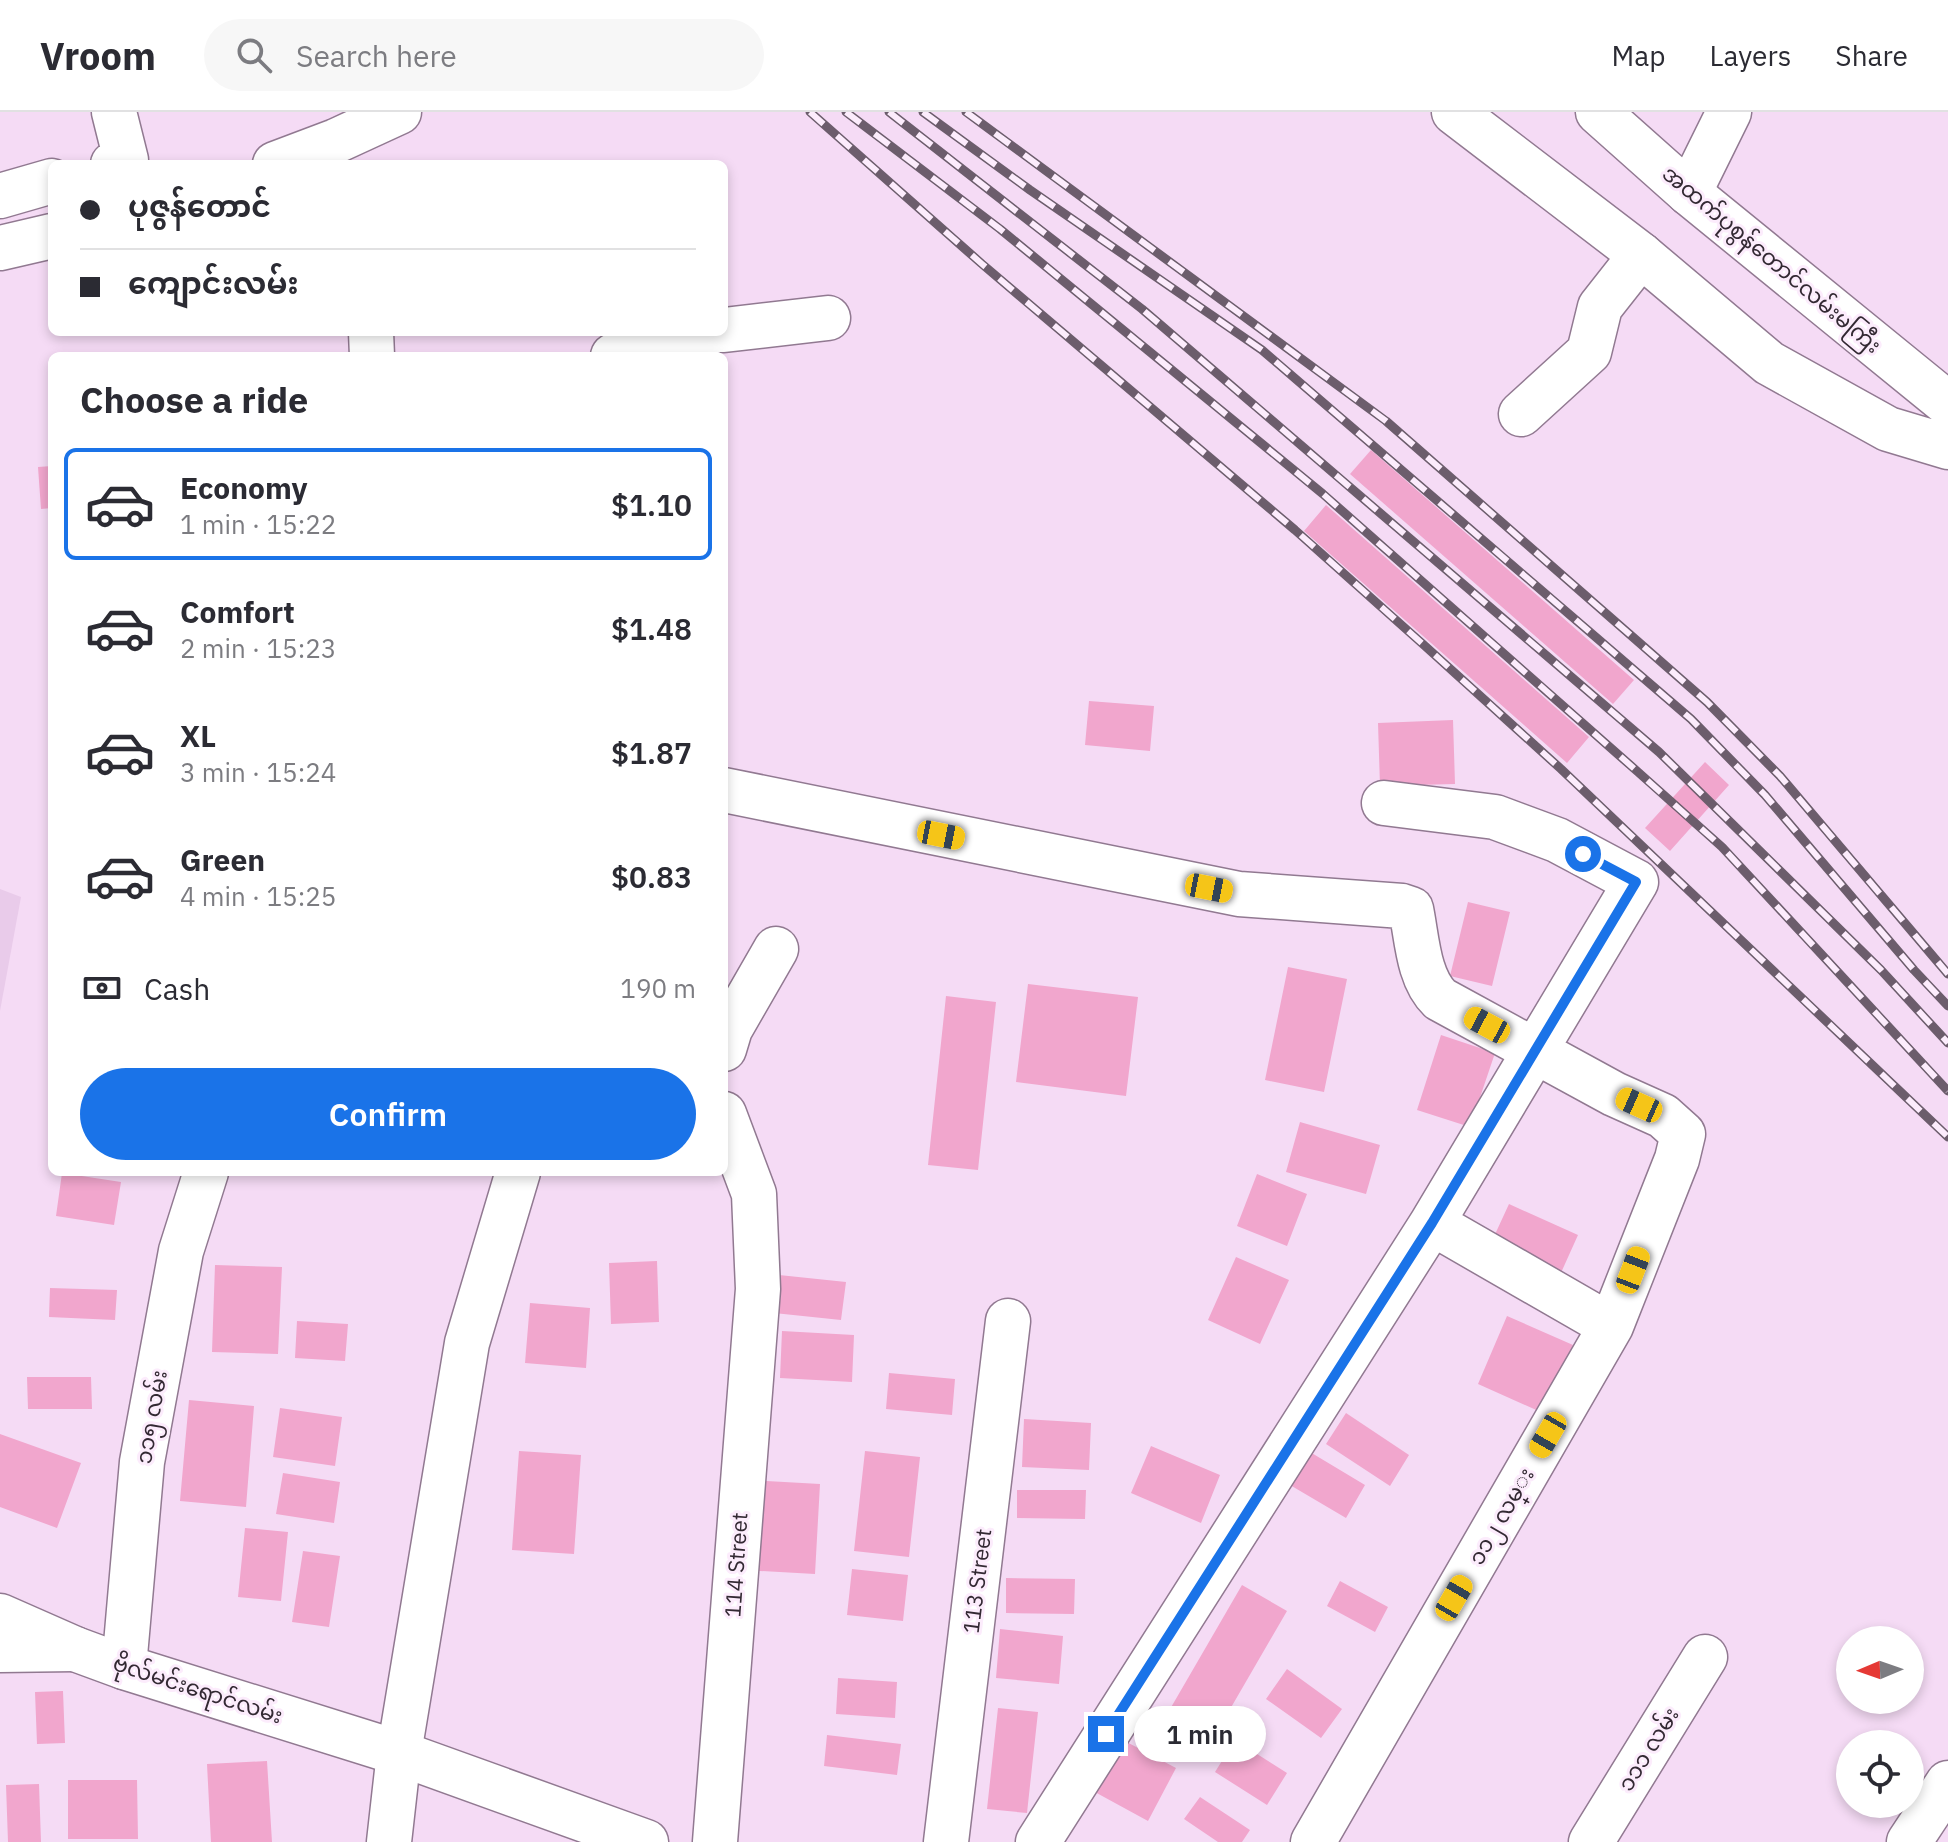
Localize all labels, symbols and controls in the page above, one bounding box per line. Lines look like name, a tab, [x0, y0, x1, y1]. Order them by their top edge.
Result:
search box	[204, 19, 764, 91]
text: Vroom	[40, 31, 156, 80]
icon: search	[232, 33, 276, 77]
text: Search here	[296, 36, 457, 75]
text: Map	[1611, 37, 1665, 74]
text: Layers	[1709, 37, 1791, 74]
text: Share	[1835, 37, 1908, 74]
street label: အထက်ပုစွန်တောင်လမ်းမကြီး	[1654, 158, 1888, 362]
text: ပုဇွန်တောင်	[128, 186, 271, 225]
text: ကျောင်းလမ်း	[128, 263, 299, 302]
text: Choose a ride	[80, 376, 308, 423]
icon: car	[84, 468, 156, 540]
text: Economy	[180, 468, 308, 507]
text: $1.10	[611, 485, 692, 524]
text: 1 min · 15:22	[180, 507, 336, 541]
icon: car	[84, 592, 156, 664]
text: Comfort	[180, 592, 295, 631]
text: $1.48	[611, 609, 692, 648]
text: 2 min · 15:23	[180, 631, 336, 665]
icon: car	[84, 716, 156, 788]
text: XL	[180, 716, 216, 755]
text: $1.87	[611, 733, 692, 772]
text: 3 min · 15:24	[180, 755, 336, 789]
car	[915, 819, 967, 851]
route start	[1565, 836, 1601, 872]
icon: car	[84, 840, 156, 912]
text: Green	[180, 840, 265, 879]
text: $0.83	[611, 857, 692, 896]
car	[1183, 872, 1235, 904]
text: 4 min · 15:25	[180, 879, 336, 913]
icon: cash	[80, 966, 124, 1010]
text: Cash	[144, 969, 210, 1008]
text: 190 m	[620, 971, 696, 1005]
car	[1460, 1003, 1514, 1047]
button: Confirm	[80, 1068, 696, 1160]
car	[1612, 1084, 1666, 1126]
car	[1613, 1243, 1653, 1297]
street label: ၁၁၅ လမ်း	[128, 1368, 177, 1467]
car	[1526, 1408, 1570, 1462]
street label: ၁၁၂ လမ္း	[1461, 1462, 1544, 1572]
street label: 114 Street	[717, 1512, 754, 1618]
street label: 113 Street	[956, 1527, 997, 1635]
car	[1432, 1571, 1476, 1625]
north arrow	[1836, 1626, 1924, 1714]
map controls	[1836, 1626, 1924, 1818]
street label: ဗိုလ်မင်းရောင်လမ်း	[108, 1647, 287, 1733]
street label: ၁၁၁ လမ်း	[1610, 1701, 1685, 1796]
callout: 1 min	[1134, 1706, 1266, 1762]
route end	[1088, 1716, 1124, 1752]
text: 1 min	[1166, 1717, 1234, 1751]
button: locate	[1836, 1730, 1924, 1818]

